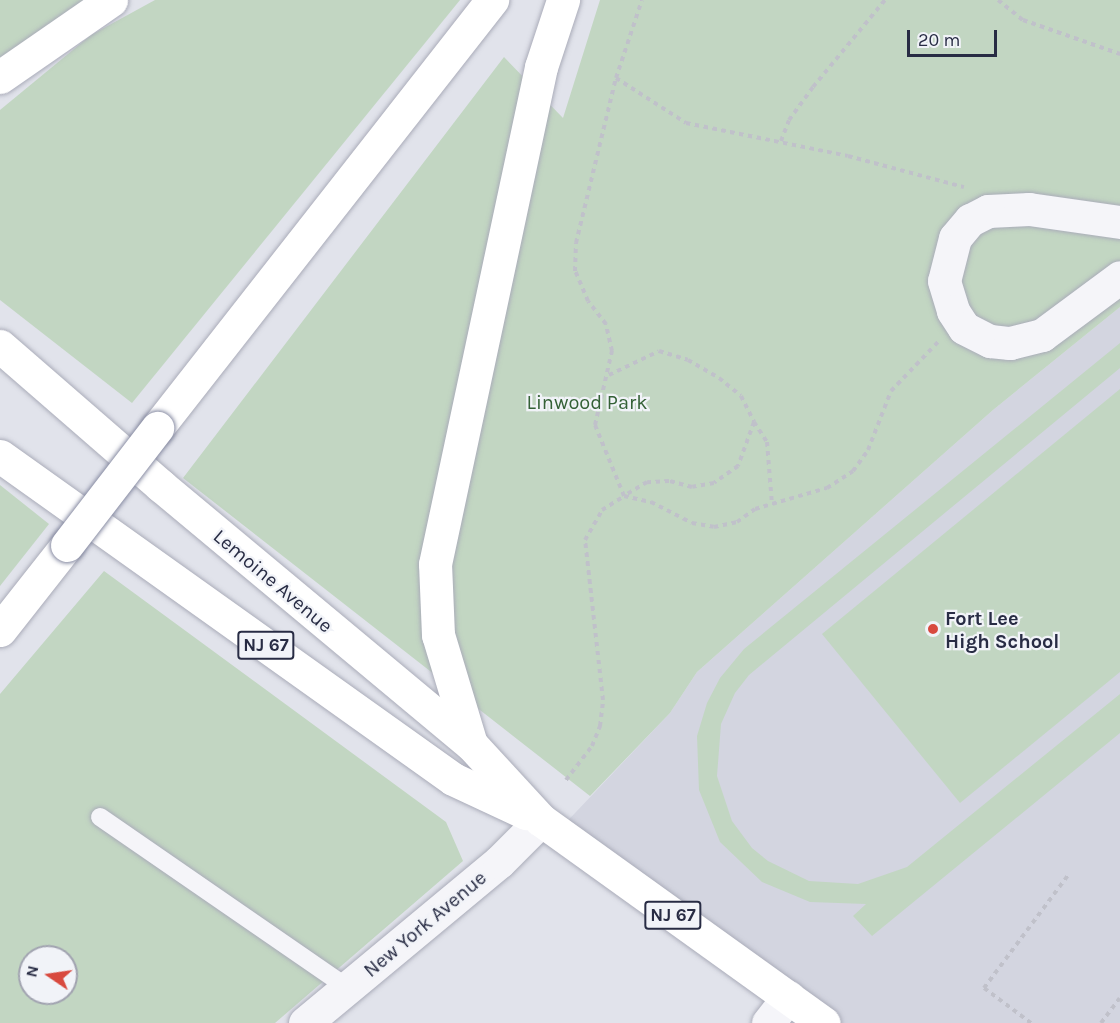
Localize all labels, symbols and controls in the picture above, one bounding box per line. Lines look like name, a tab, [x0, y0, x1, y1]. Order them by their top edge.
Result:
scale bar	[910, 18, 1000, 56]
text: 20 m	[918, 29, 960, 51]
park label: Linwood Park	[527, 390, 647, 414]
street label: Lemoine Avenue	[209, 524, 337, 638]
place label: Fort Lee High School	[945, 606, 1059, 653]
marker: Fort Lee High School	[926, 622, 940, 636]
road number: NJ 67	[236, 630, 296, 660]
street label: New York Avenue	[359, 866, 491, 982]
road number: NJ 67	[643, 900, 703, 930]
north arrow	[18, 945, 78, 1005]
text: N	[21, 964, 42, 979]

